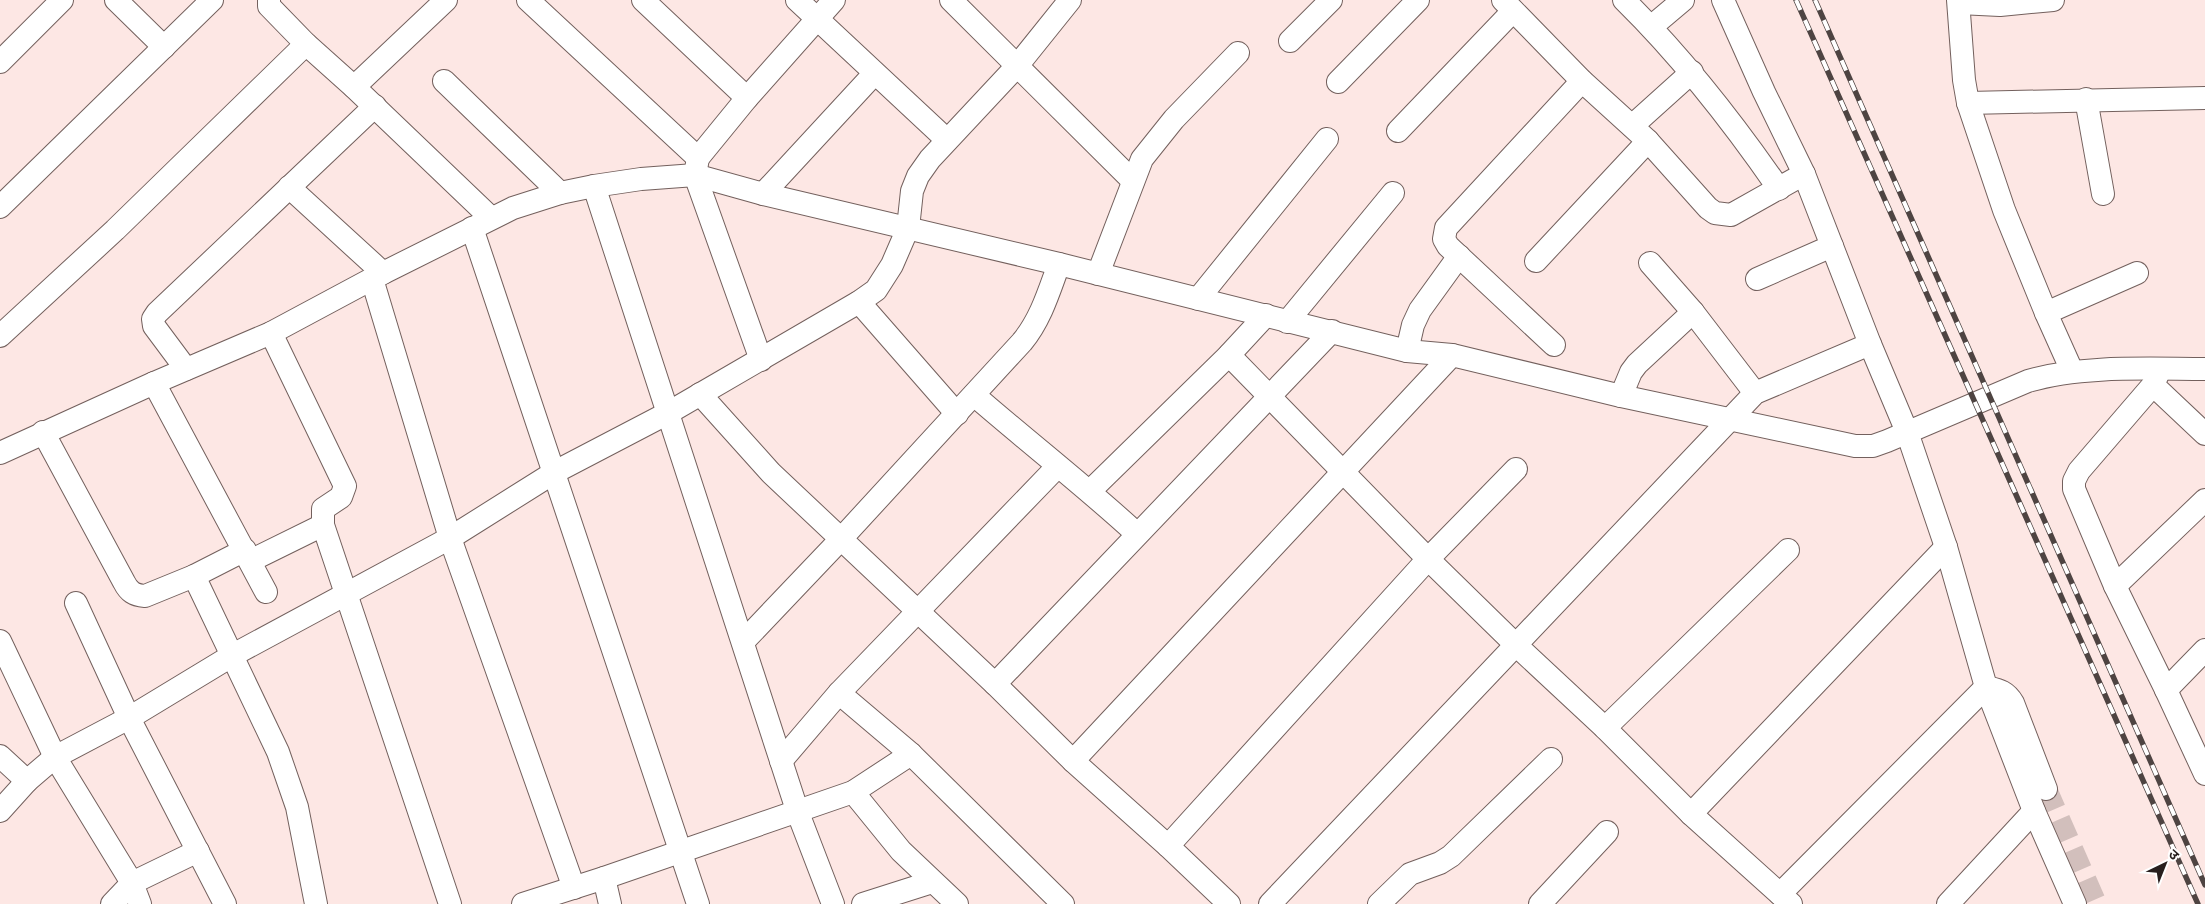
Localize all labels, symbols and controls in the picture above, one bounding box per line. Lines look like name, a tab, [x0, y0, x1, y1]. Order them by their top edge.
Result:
north arrow	[2140, 839, 2190, 889]
text: उ	[2165, 845, 2184, 864]

